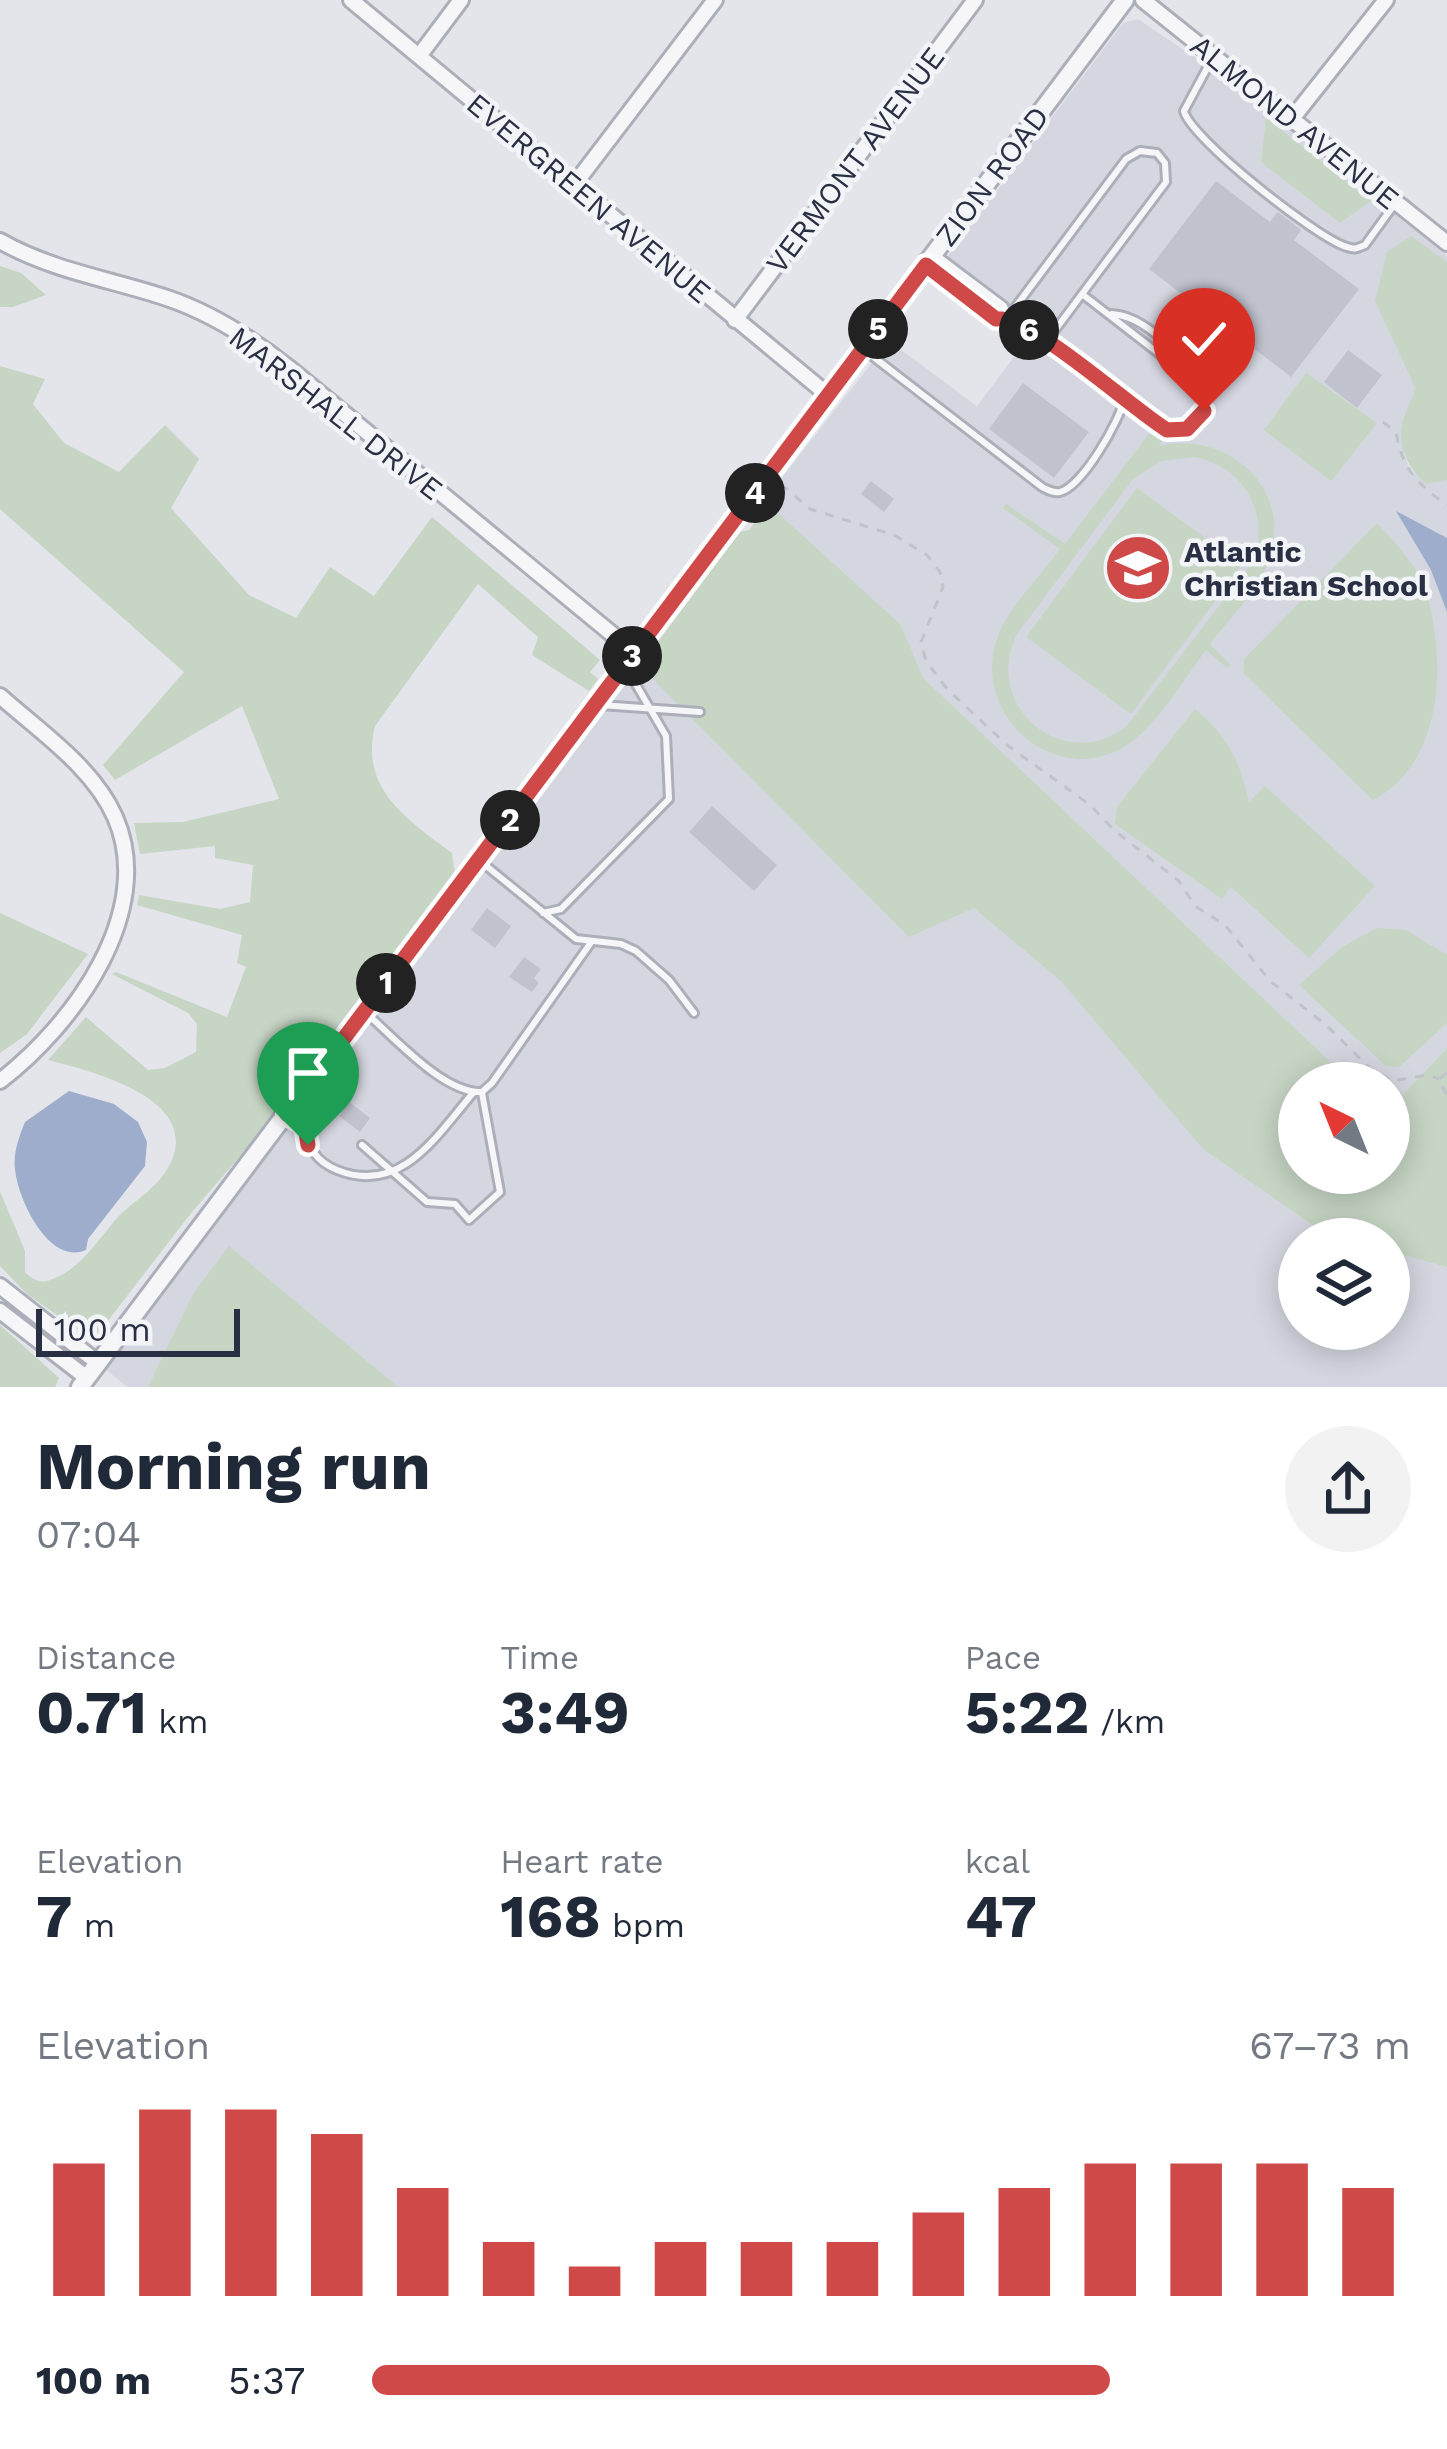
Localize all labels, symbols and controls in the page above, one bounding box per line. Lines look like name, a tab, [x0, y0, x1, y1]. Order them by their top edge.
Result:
street label: ALMOND AVENUE	[1184, 27, 1406, 217]
street label: VERMONT AVENUE	[759, 40, 951, 280]
street label: EVERGREEN AVENUE	[460, 86, 718, 310]
street label: ZION ROAD	[928, 99, 1056, 253]
pin	[1153, 288, 1255, 411]
pin: 5	[848, 299, 908, 359]
pin: 6	[999, 300, 1059, 360]
icon: check	[1171, 306, 1237, 372]
text: 5	[868, 309, 888, 348]
text: 6	[1019, 310, 1039, 349]
street label: MARSHALL DRIVE	[222, 319, 450, 507]
pin: 4	[725, 463, 785, 523]
text: 4	[744, 473, 766, 512]
school or university icon: Atlantic Christian School	[1103, 533, 1173, 603]
place label: Atlantic Christian School	[1184, 534, 1428, 603]
pin: 3	[602, 626, 662, 686]
text: 3	[622, 636, 642, 675]
pin: 2	[480, 790, 540, 850]
text: 2	[500, 800, 520, 839]
pin: 1	[356, 953, 416, 1013]
text: 1	[379, 963, 393, 1002]
pin	[257, 1022, 359, 1145]
icon: arrive	[275, 1040, 341, 1106]
north arrow	[1278, 1062, 1410, 1194]
map controls	[1278, 1062, 1410, 1350]
button: layers	[1278, 1218, 1410, 1350]
scale bar	[36, 1303, 240, 1356]
text: 100 m	[54, 1310, 151, 1349]
button: share	[1285, 1426, 1411, 1552]
text: Morning run	[36, 1428, 431, 1505]
text: 07:04	[36, 1512, 141, 1557]
text: Distance	[36, 1638, 176, 1677]
text: Time	[500, 1638, 579, 1677]
text: Pace	[965, 1638, 1041, 1677]
text: 0.71	[36, 1677, 147, 1748]
text: 3:49	[500, 1677, 630, 1748]
text: 5:22	[965, 1677, 1089, 1748]
text: km	[147, 1702, 208, 1741]
text: /km	[1089, 1702, 1165, 1741]
text: Elevation	[36, 1842, 183, 1881]
text: Heart rate	[500, 1842, 663, 1881]
text: kcal	[965, 1842, 1030, 1881]
text: 7	[36, 1881, 72, 1952]
text: 168	[500, 1881, 601, 1952]
text: 47	[965, 1881, 1037, 1952]
text: m	[72, 1906, 115, 1945]
text: bpm	[601, 1906, 685, 1945]
text: Elevation	[36, 2023, 210, 2068]
text: 67–73 m	[1249, 2023, 1411, 2068]
text: 100 m	[36, 2358, 151, 2403]
text: 5:37	[228, 2358, 305, 2403]

